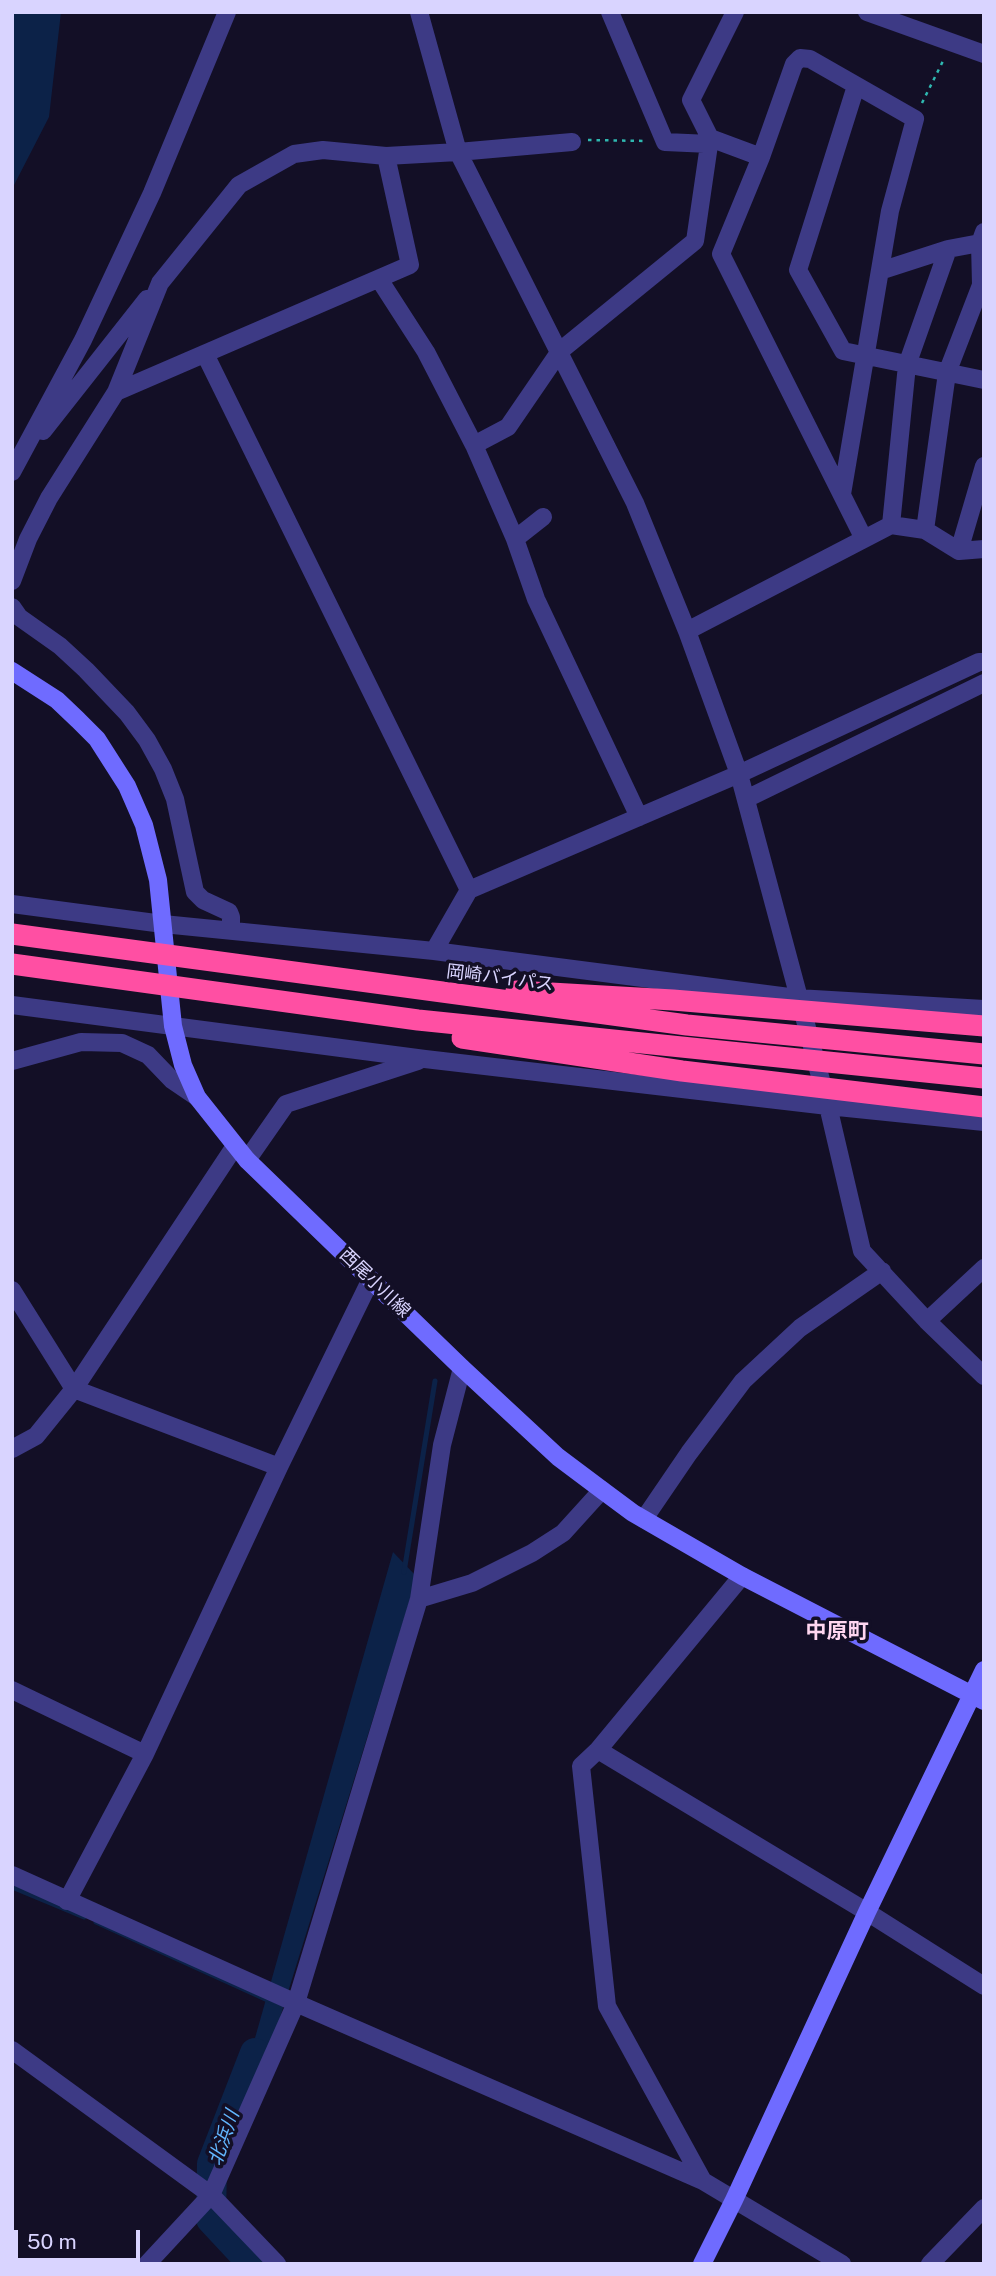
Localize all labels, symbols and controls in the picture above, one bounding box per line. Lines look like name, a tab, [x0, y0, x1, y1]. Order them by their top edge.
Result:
street label: 岡崎バイパス	[445, 961, 555, 995]
street label: 西尾小川線	[335, 1244, 415, 1322]
district label: 中原町	[806, 1619, 868, 1645]
water label: 北浜川	[204, 2107, 244, 2169]
scale bar	[18, 2216, 144, 2260]
text: 50 m	[27, 2229, 77, 2254]

